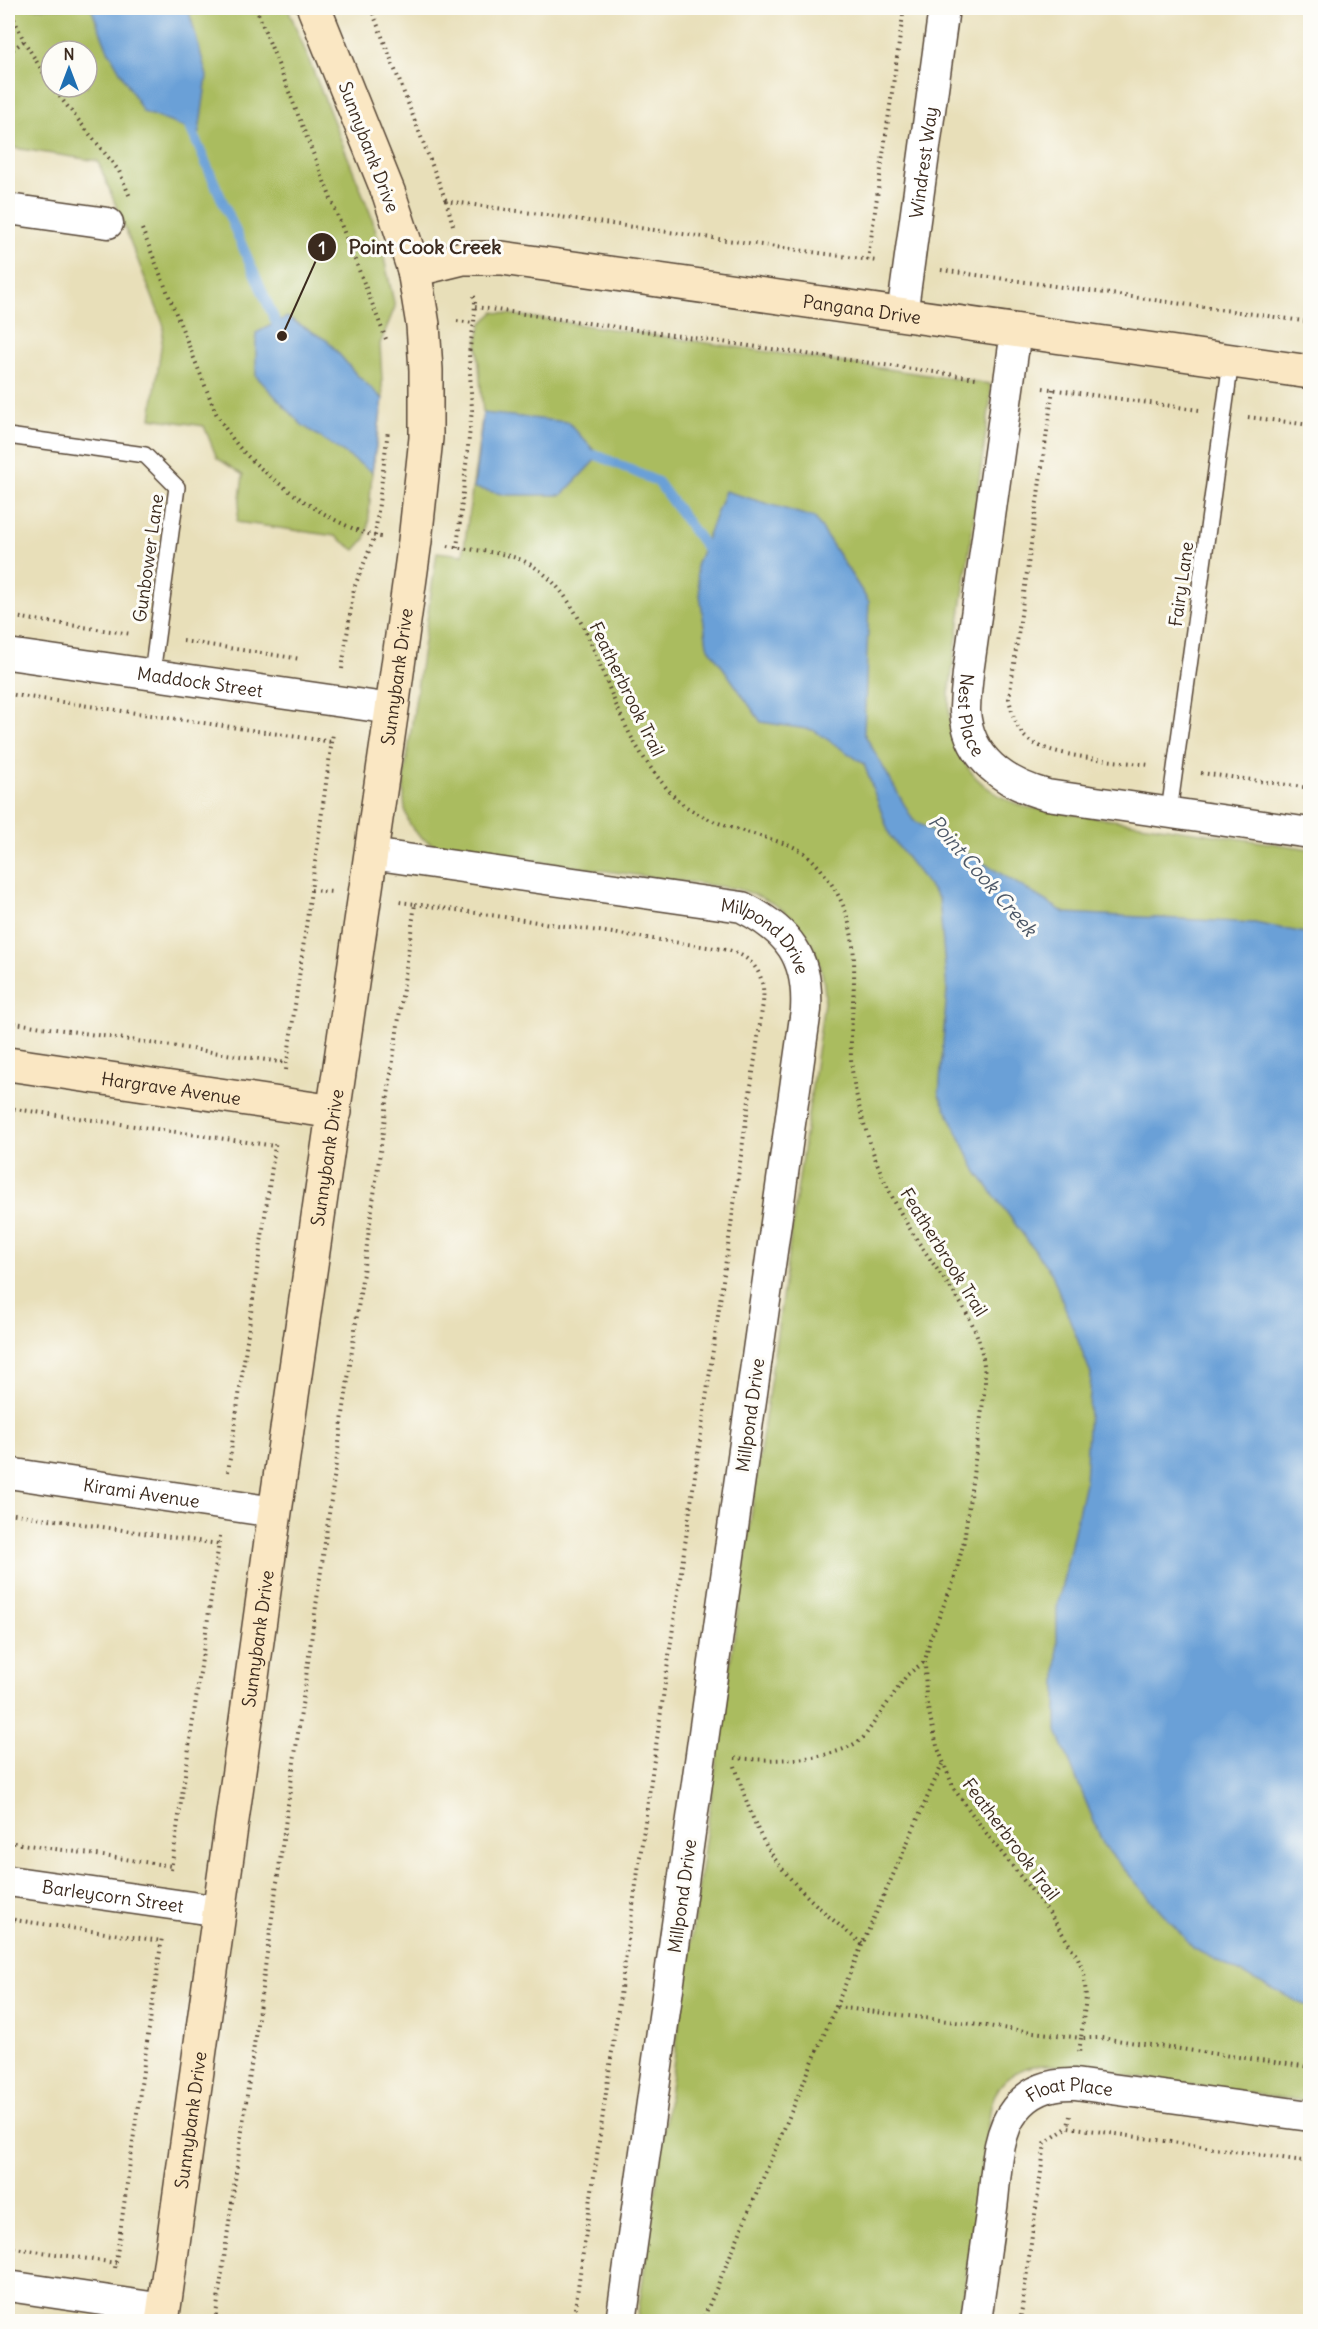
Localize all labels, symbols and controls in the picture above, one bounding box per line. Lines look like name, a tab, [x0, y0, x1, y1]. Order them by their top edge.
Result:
north arrow	[39, 39, 99, 99]
text: N	[63, 44, 75, 64]
street label: Sunnybank Drive	[334, 78, 404, 216]
street label: Windrest Way	[904, 105, 942, 220]
callout: Point Cook Creek	[307, 228, 514, 266]
text: Point Cook Creek	[349, 234, 501, 259]
text: 1	[318, 236, 326, 259]
street label: Pangana Drive	[801, 289, 923, 328]
street label: Gunbower Lane	[128, 492, 168, 624]
street label: Fairy Lane	[1164, 540, 1198, 628]
street label: Sunnybank Drive	[375, 607, 417, 747]
street label: Featherbrook Trail	[584, 618, 670, 760]
street label: Maddock Street	[136, 661, 264, 702]
street label: Nest Place	[953, 673, 990, 761]
water label: Point Cook Creek	[923, 809, 1044, 942]
street label: Millpond Drive	[719, 893, 815, 977]
street label: Hargrave Avenue	[100, 1066, 243, 1110]
street label: Sunnybank Drive	[305, 1088, 348, 1228]
street label: Featherbrook Trail	[895, 1184, 993, 1320]
street label: Millpond Drive	[731, 1357, 769, 1473]
street label: Kirami Avenue	[82, 1473, 201, 1512]
street label: Sunnybank Drive	[236, 1569, 278, 1709]
street label: Featherbrook Trail	[958, 1773, 1064, 1905]
street label: Millpond Drive	[663, 1838, 701, 1954]
street label: Barleycorn Street	[41, 1874, 185, 1917]
street label: Sunnybank Drive	[169, 2050, 211, 2190]
street label: Float Place	[1021, 2072, 1114, 2107]

